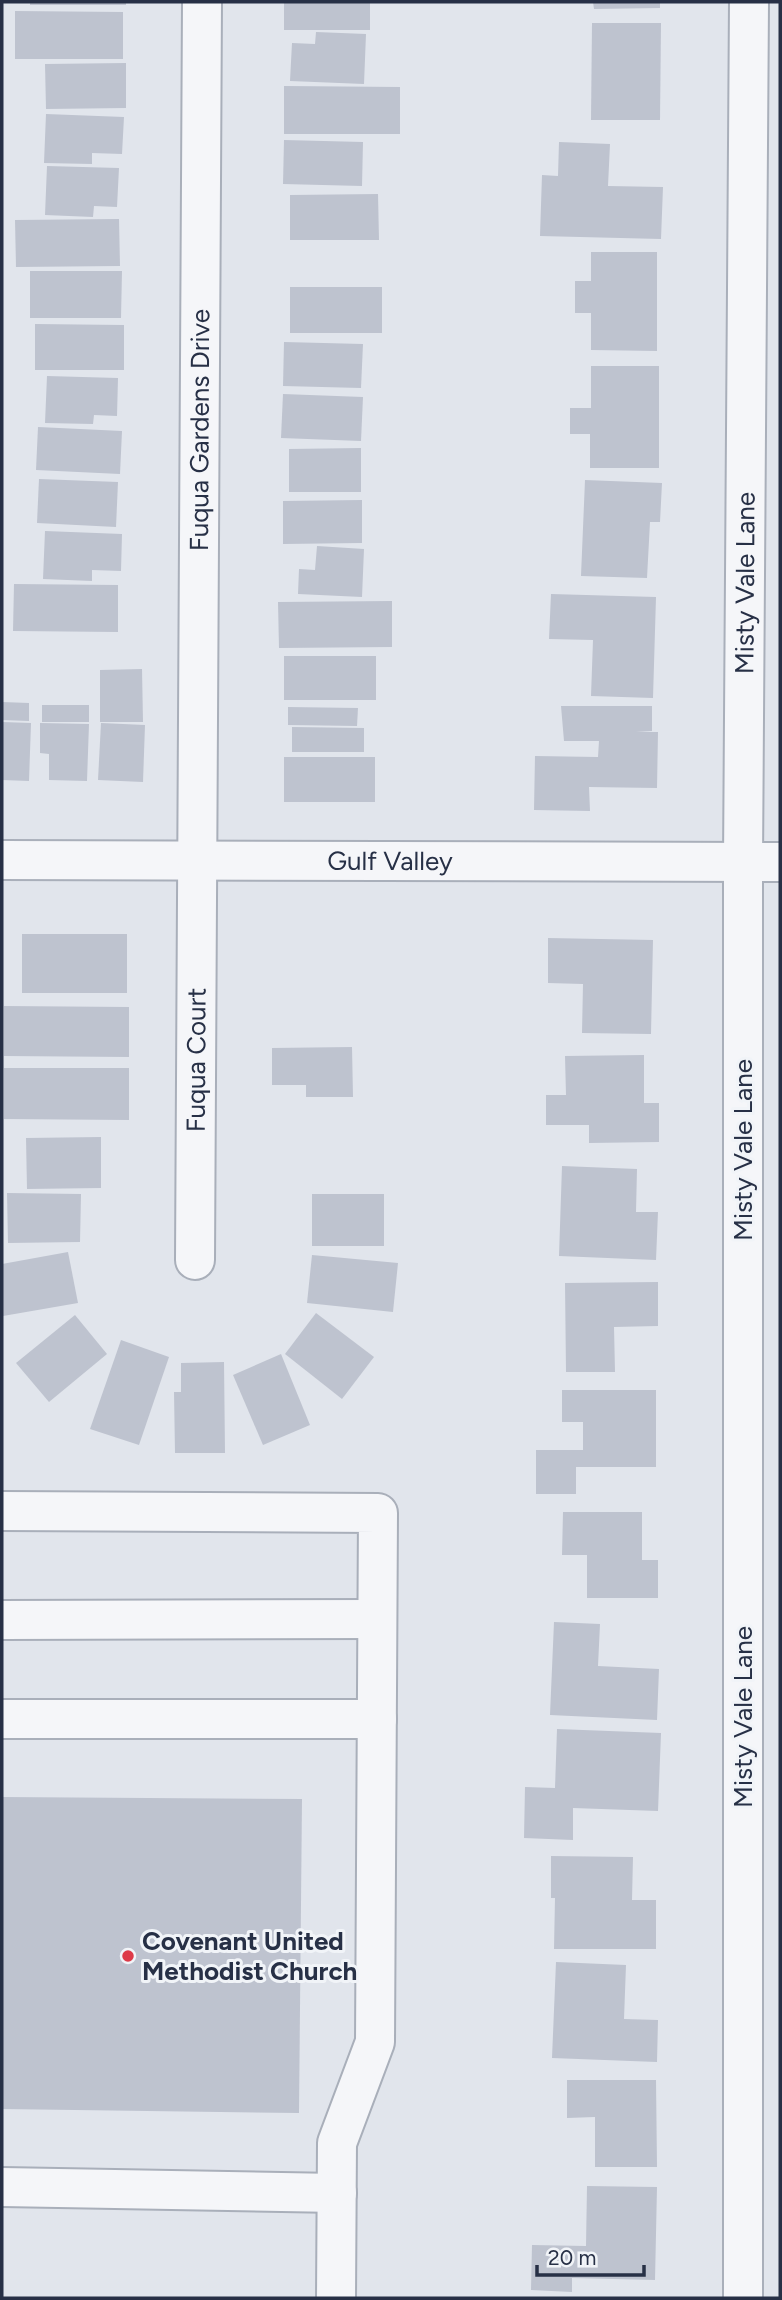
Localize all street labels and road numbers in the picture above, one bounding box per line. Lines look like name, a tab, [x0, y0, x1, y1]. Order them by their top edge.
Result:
street label: Fuqua Gardens Drive	[183, 309, 216, 551]
street label: Misty Vale Lane	[728, 492, 762, 674]
street label: Gulf Valley	[327, 845, 453, 877]
street label: Fuqua Court	[180, 987, 213, 1132]
street label: Misty Vale Lane	[727, 1059, 759, 1241]
street label: Misty Vale Lane	[727, 1626, 759, 1808]

